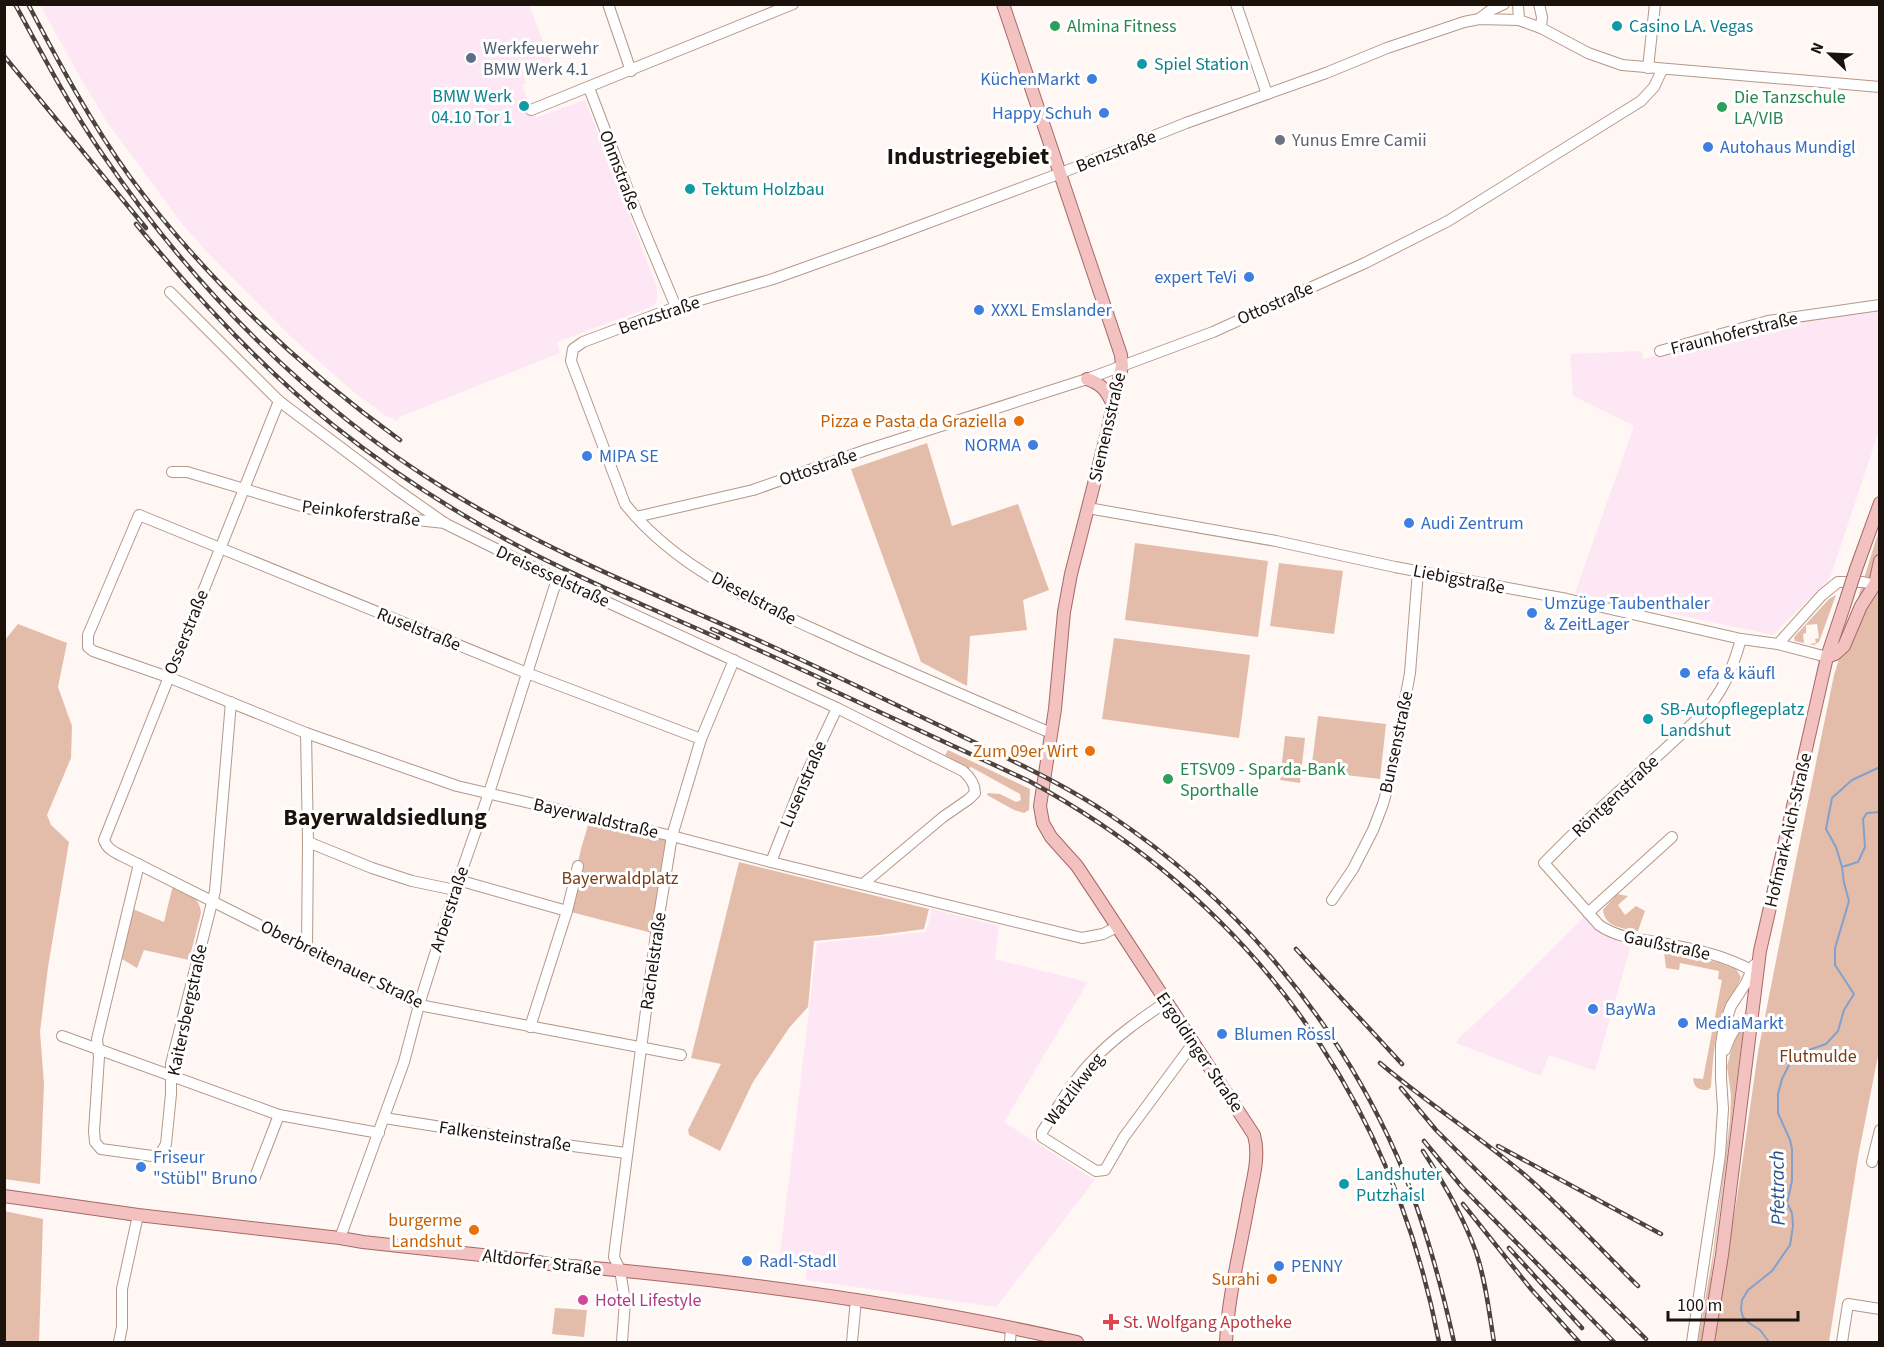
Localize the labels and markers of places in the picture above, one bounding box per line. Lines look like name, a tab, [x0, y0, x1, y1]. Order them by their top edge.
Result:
place label: Almina Fitness	[1067, 14, 1177, 39]
place label: Casino LA. Vegas	[1629, 14, 1753, 39]
marker: Almina Fitness	[1048, 19, 1062, 33]
marker: Casino LA. Vegas	[1610, 19, 1624, 33]
place label: Werkfeuerwehr BMW Werk 4.1	[483, 36, 599, 82]
marker: Werkfeuerwehr BMW Werk 4.1	[464, 51, 478, 65]
place label: Spiel Station	[1154, 52, 1249, 77]
marker: Spiel Station	[1135, 57, 1149, 71]
place label: KüchenMarkt	[980, 67, 1080, 92]
marker: KüchenMarkt	[1085, 72, 1099, 86]
place label: BMW Werk 04.10 Tor 1	[431, 84, 512, 130]
place label: Die Tanzschule LA/VIB	[1734, 85, 1846, 131]
marker: BMW Werk 04.10 Tor 1	[517, 99, 531, 113]
marker: Die Tanzschule LA/VIB	[1715, 100, 1729, 114]
place label: Happy Schuh	[992, 101, 1092, 126]
marker: Happy Schuh	[1097, 106, 1111, 120]
place label: Yunus Emre Camii	[1291, 128, 1427, 153]
marker: Yunus Emre Camii	[1273, 133, 1287, 147]
place label: Autohaus Mundigl	[1720, 135, 1856, 160]
marker: Autohaus Mundigl	[1701, 140, 1715, 154]
place label: Tektum Holzbau	[702, 177, 825, 202]
marker: Tektum Holzbau	[683, 182, 697, 196]
place label: expert TeVi	[1155, 265, 1237, 290]
marker: expert TeVi	[1242, 270, 1256, 284]
place label: XXXL Emslander	[991, 298, 1112, 323]
marker: XXXL Emslander	[972, 303, 986, 317]
place label: Pizza e Pasta da Graziella	[820, 409, 1007, 434]
marker: Pizza e Pasta da Graziella	[1012, 414, 1026, 428]
place label: NORMA	[964, 433, 1021, 458]
marker: NORMA	[1026, 438, 1040, 452]
place label: MIPA SE	[599, 444, 659, 469]
marker: MIPA SE	[580, 449, 594, 463]
place label: Audi Zentrum	[1421, 511, 1524, 536]
marker: Audi Zentrum	[1402, 516, 1416, 530]
place label: Umzüge Taubenthaler & ZeitLager	[1544, 591, 1711, 637]
marker: Umzüge Taubenthaler & ZeitLager	[1525, 606, 1539, 620]
place label: efa & käufl	[1697, 661, 1775, 686]
marker: efa & käufl	[1678, 666, 1692, 680]
place label: SB-Autopflegeplatz Landshut	[1660, 697, 1805, 743]
marker: SB-Autopflegeplatz Landshut	[1641, 712, 1655, 726]
place label: Zum 09er Wirt	[973, 739, 1078, 764]
marker: Zum 09er Wirt	[1083, 744, 1097, 758]
place label: ETSV09 - Sparda-Bank Sporthalle	[1180, 757, 1346, 803]
marker: ETSV09 - Sparda-Bank Sporthalle	[1161, 772, 1175, 786]
place label: BayWa	[1605, 997, 1656, 1022]
marker: BayWa	[1586, 1002, 1600, 1016]
place label: MediaMarkt	[1695, 1011, 1784, 1036]
marker: MediaMarkt	[1676, 1016, 1690, 1030]
place label: Blumen Rössl	[1234, 1022, 1336, 1047]
marker: Blumen Rössl	[1215, 1027, 1229, 1041]
place label: Friseur "Stübl" Bruno	[153, 1145, 258, 1191]
marker: Friseur "Stübl" Bruno	[134, 1160, 148, 1174]
place label: Landshuter Putzhaisl	[1356, 1162, 1443, 1208]
marker: Landshuter Putzhaisl	[1337, 1177, 1351, 1191]
place label: burgerme Landshut	[388, 1208, 462, 1254]
marker: burgerme Landshut	[467, 1223, 481, 1237]
place label: Radl-Stadl	[759, 1249, 837, 1274]
marker: Radl-Stadl	[740, 1254, 754, 1268]
place label: PENNY	[1291, 1254, 1343, 1279]
marker: PENNY	[1272, 1259, 1286, 1273]
place label: Surahi	[1211, 1267, 1260, 1292]
marker: Surahi	[1265, 1272, 1279, 1286]
place label: Hotel Lifestyle	[595, 1288, 702, 1313]
marker: Hotel Lifestyle	[576, 1293, 590, 1307]
place label: St. Wolfgang Apotheke	[1123, 1310, 1292, 1335]
marker: St. Wolfgang Apotheke	[1104, 1315, 1118, 1329]

